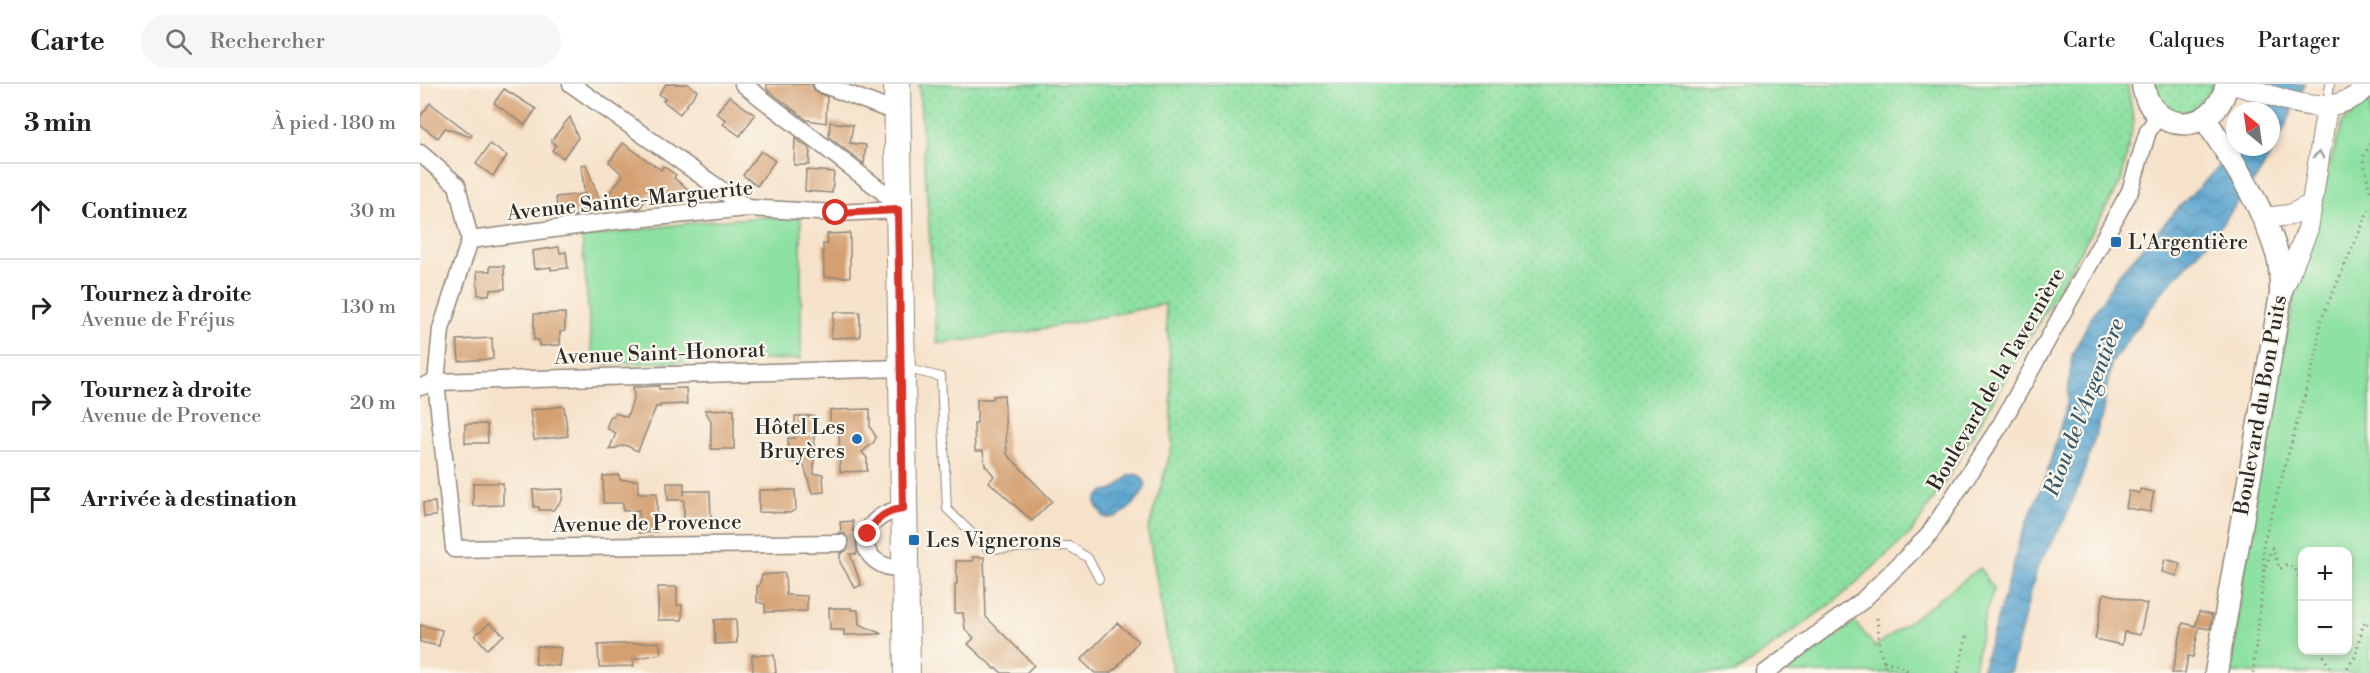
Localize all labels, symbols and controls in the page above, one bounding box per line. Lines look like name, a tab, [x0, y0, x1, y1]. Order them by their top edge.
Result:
search box	[141, 14, 561, 68]
text: Carte	[30, 24, 105, 59]
icon: search	[162, 25, 195, 58]
text: Rechercher	[210, 28, 325, 55]
text: Carte	[2063, 28, 2116, 54]
text: Calques	[2149, 28, 2225, 54]
text: Partager	[2258, 28, 2340, 54]
north arrow	[2226, 102, 2280, 156]
text: 3 min	[24, 107, 92, 139]
text: À pied · 180 m	[272, 111, 396, 136]
one-way arrow	[2313, 150, 2325, 160]
street label: Avenue Sainte-Marguerite	[505, 175, 754, 227]
icon: ahead	[24, 195, 57, 228]
text: Continuez	[81, 198, 187, 225]
text: 30 m	[350, 199, 396, 224]
route start	[822, 199, 848, 225]
place label: L'Argentière	[2128, 230, 2248, 256]
marker: L'Argentière	[2109, 235, 2123, 249]
street label: Boulevard de la Tavernière	[1922, 263, 2071, 496]
text: Tournez à droite	[81, 281, 252, 308]
icon: right	[24, 291, 57, 324]
street label: Boulevard du Bon Puits	[2229, 293, 2293, 518]
text: 130 m	[341, 295, 396, 320]
text: Avenue de Fréjus	[81, 308, 235, 333]
water label: Riou de l'Argentière	[2038, 315, 2131, 501]
street label: Avenue Saint-Honorat	[553, 337, 767, 371]
text: Tournez à droite	[81, 377, 252, 404]
icon: right	[24, 387, 57, 420]
text: 20 m	[350, 391, 396, 416]
text: Avenue de Provence	[81, 404, 261, 429]
place label: Hôtel Les Bruyères	[754, 415, 845, 465]
marker: Hôtel Les Bruyères	[850, 432, 864, 446]
icon: arrive	[24, 483, 57, 516]
text: Arrivée à destination	[81, 486, 297, 513]
street label: Avenue de Provence	[551, 509, 742, 539]
route end	[854, 520, 880, 546]
place label: Les Vignerons	[926, 528, 1061, 554]
marker: Les Vignerons	[907, 533, 921, 547]
map controls	[2298, 547, 2352, 655]
button: +	[2298, 547, 2352, 601]
button: −	[2298, 601, 2352, 655]

